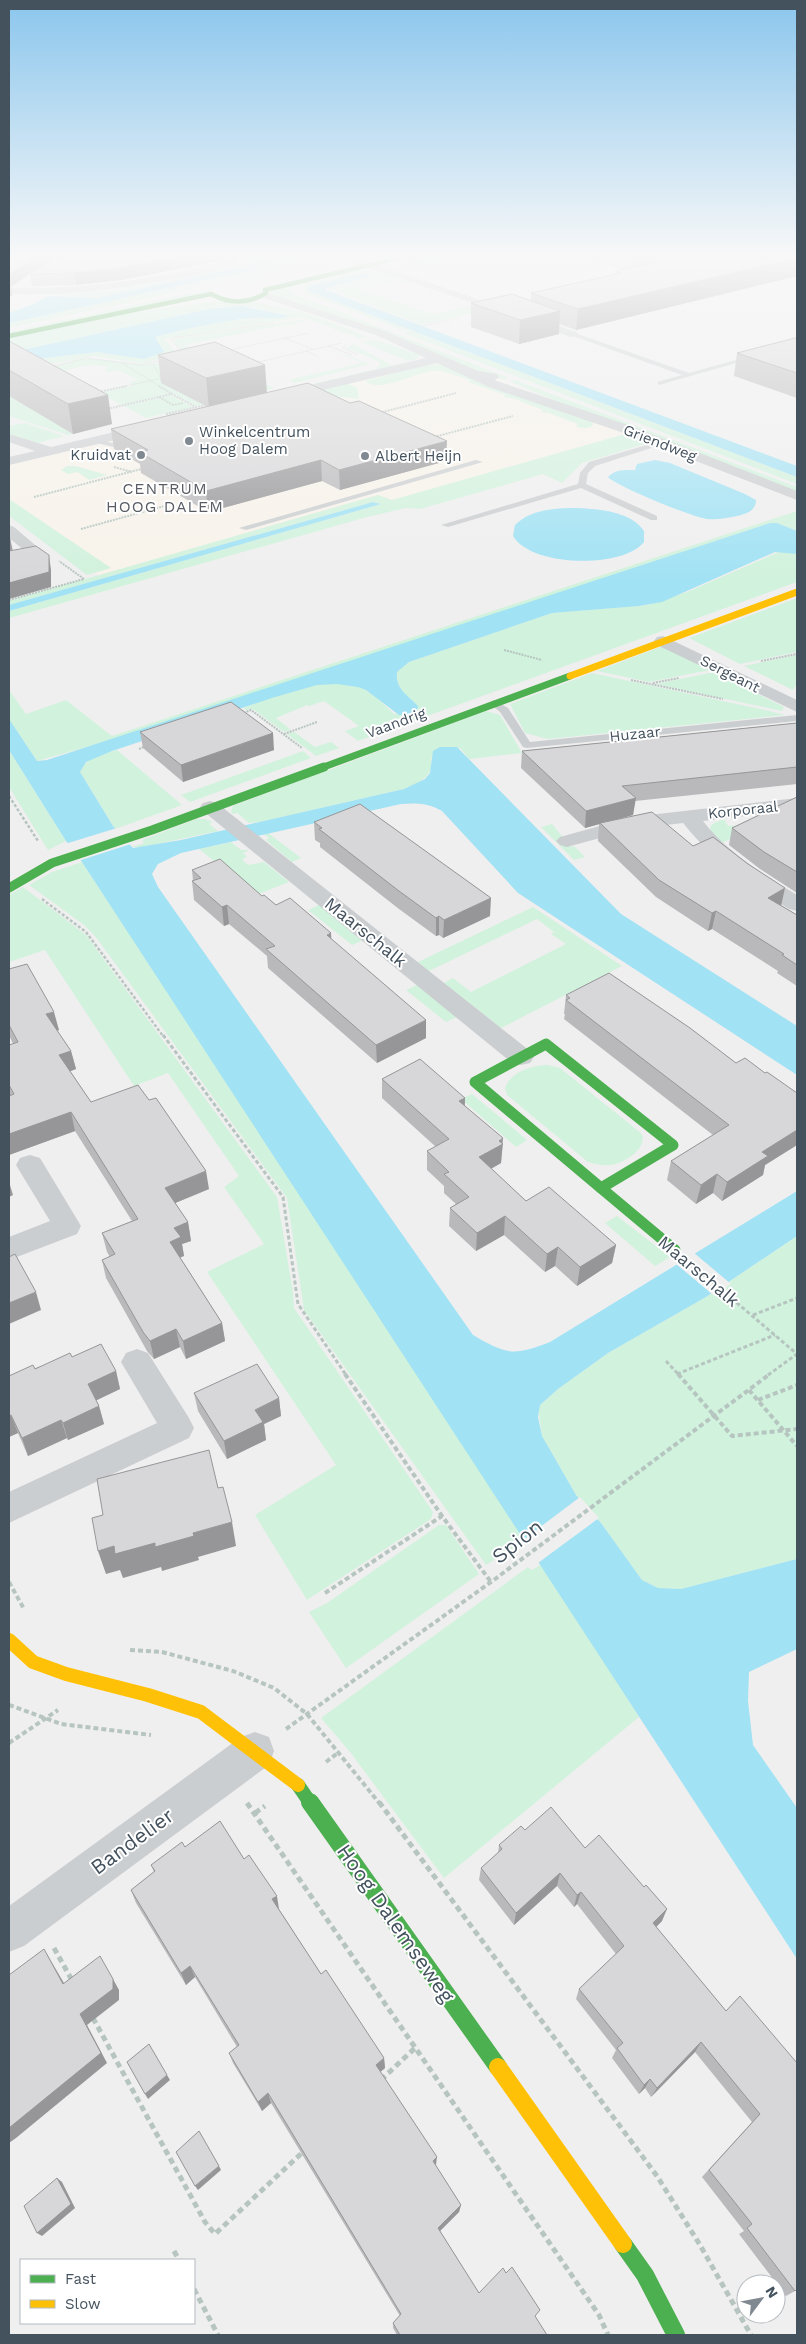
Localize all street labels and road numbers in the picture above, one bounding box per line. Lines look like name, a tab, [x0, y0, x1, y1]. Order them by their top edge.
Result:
street label: Griendweg	[621, 421, 699, 465]
street label: Sergeant	[697, 651, 764, 697]
street label: Vaandrig	[364, 704, 428, 742]
street label: Huzaar	[609, 722, 661, 746]
street label: Korporaal	[707, 797, 779, 823]
street label: Maarschalk	[321, 893, 411, 971]
street label: Maarschalk	[654, 1231, 744, 1311]
street label: Spion	[487, 1513, 547, 1569]
street label: Bandelier	[86, 1802, 179, 1880]
street label: Hoog Dalemseweg	[332, 1839, 461, 2008]

